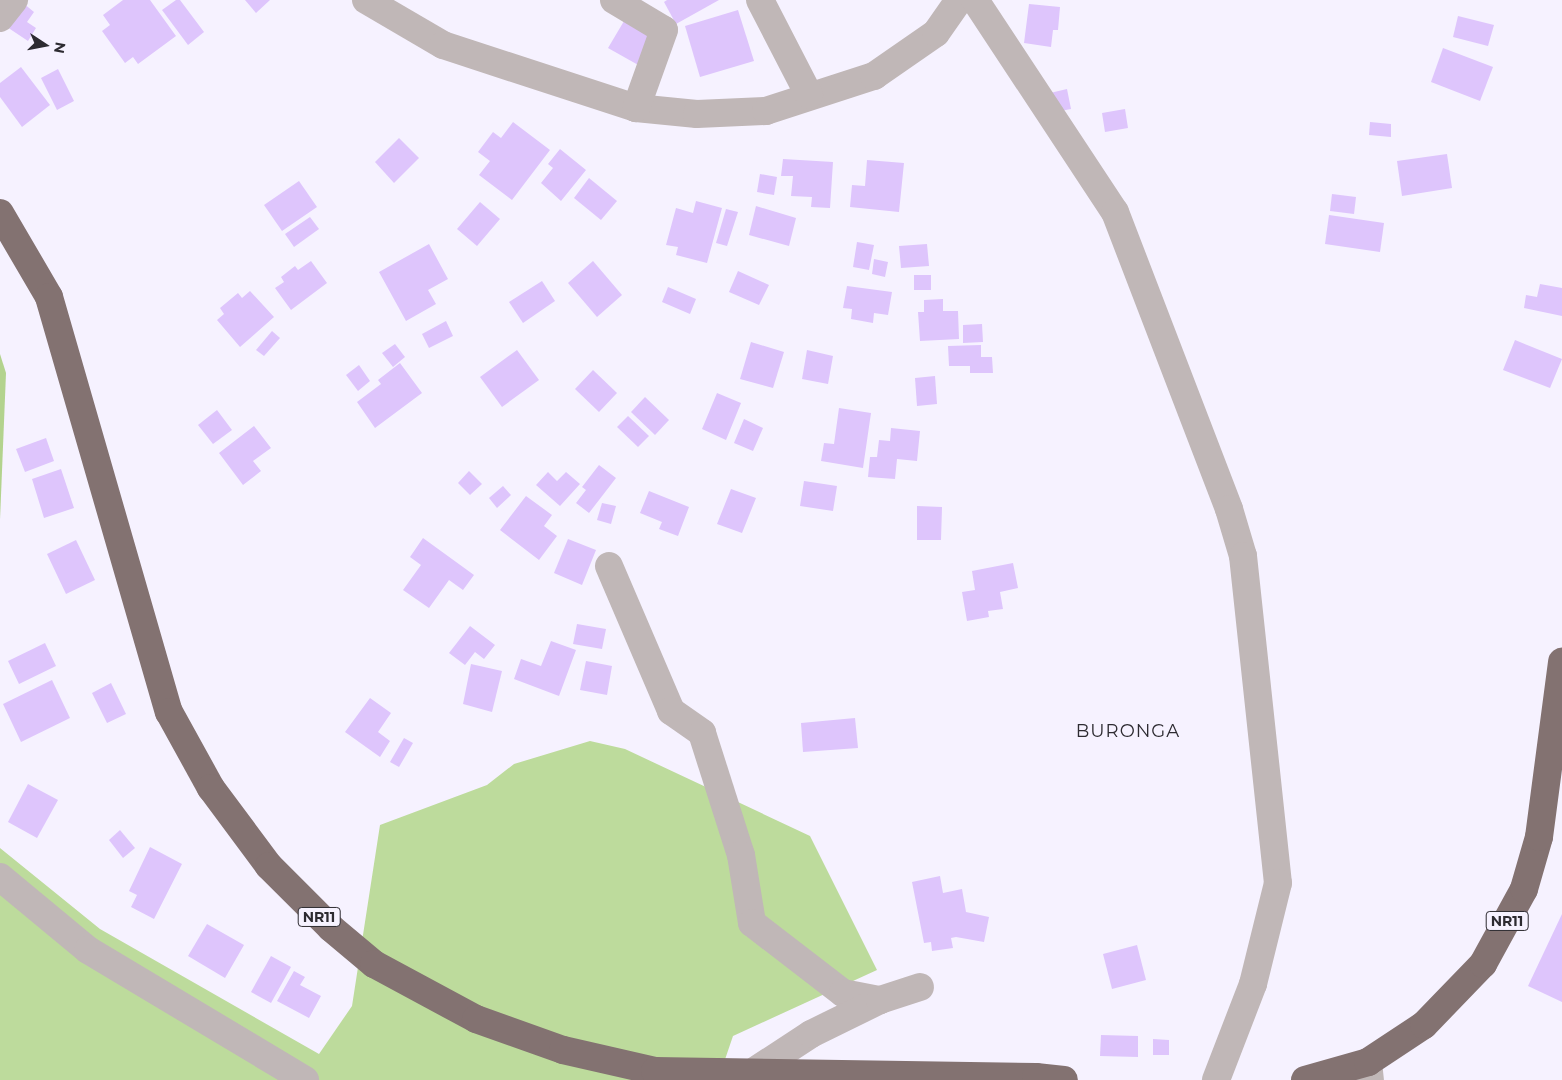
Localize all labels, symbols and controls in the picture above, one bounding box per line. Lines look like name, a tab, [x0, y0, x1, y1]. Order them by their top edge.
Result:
north arrow	[20, 20, 70, 70]
text: N	[50, 41, 70, 55]
district label: BURONGA	[1075, 720, 1181, 742]
road number: NR11	[296, 906, 342, 929]
road number: NR11	[1484, 909, 1530, 932]

